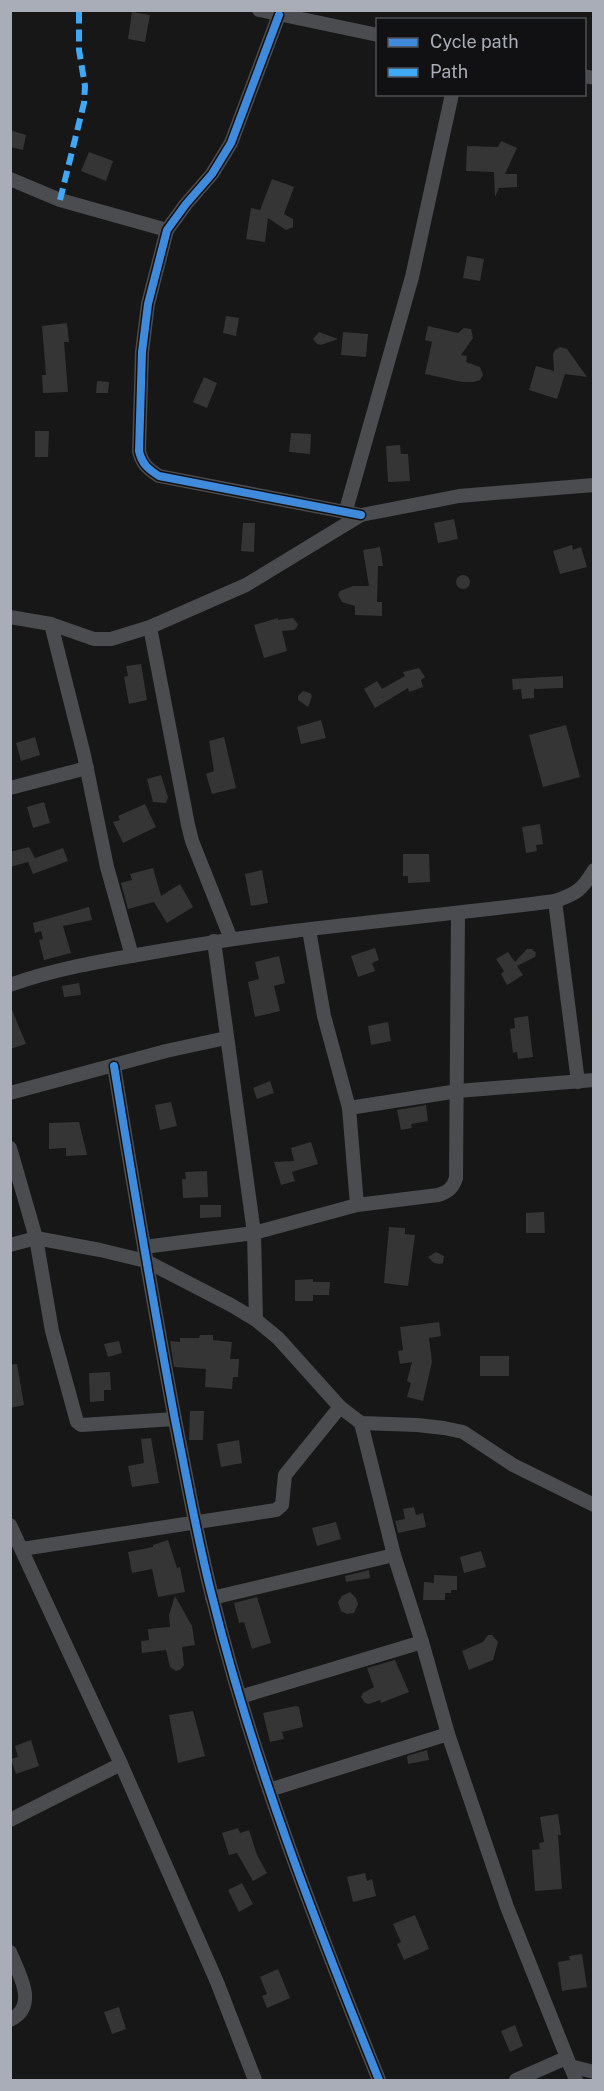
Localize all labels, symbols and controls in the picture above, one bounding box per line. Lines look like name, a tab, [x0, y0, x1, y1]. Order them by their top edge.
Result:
legend	[376, 18, 586, 96]
text: Cycle path	[430, 31, 519, 52]
text: Path	[430, 61, 468, 82]

